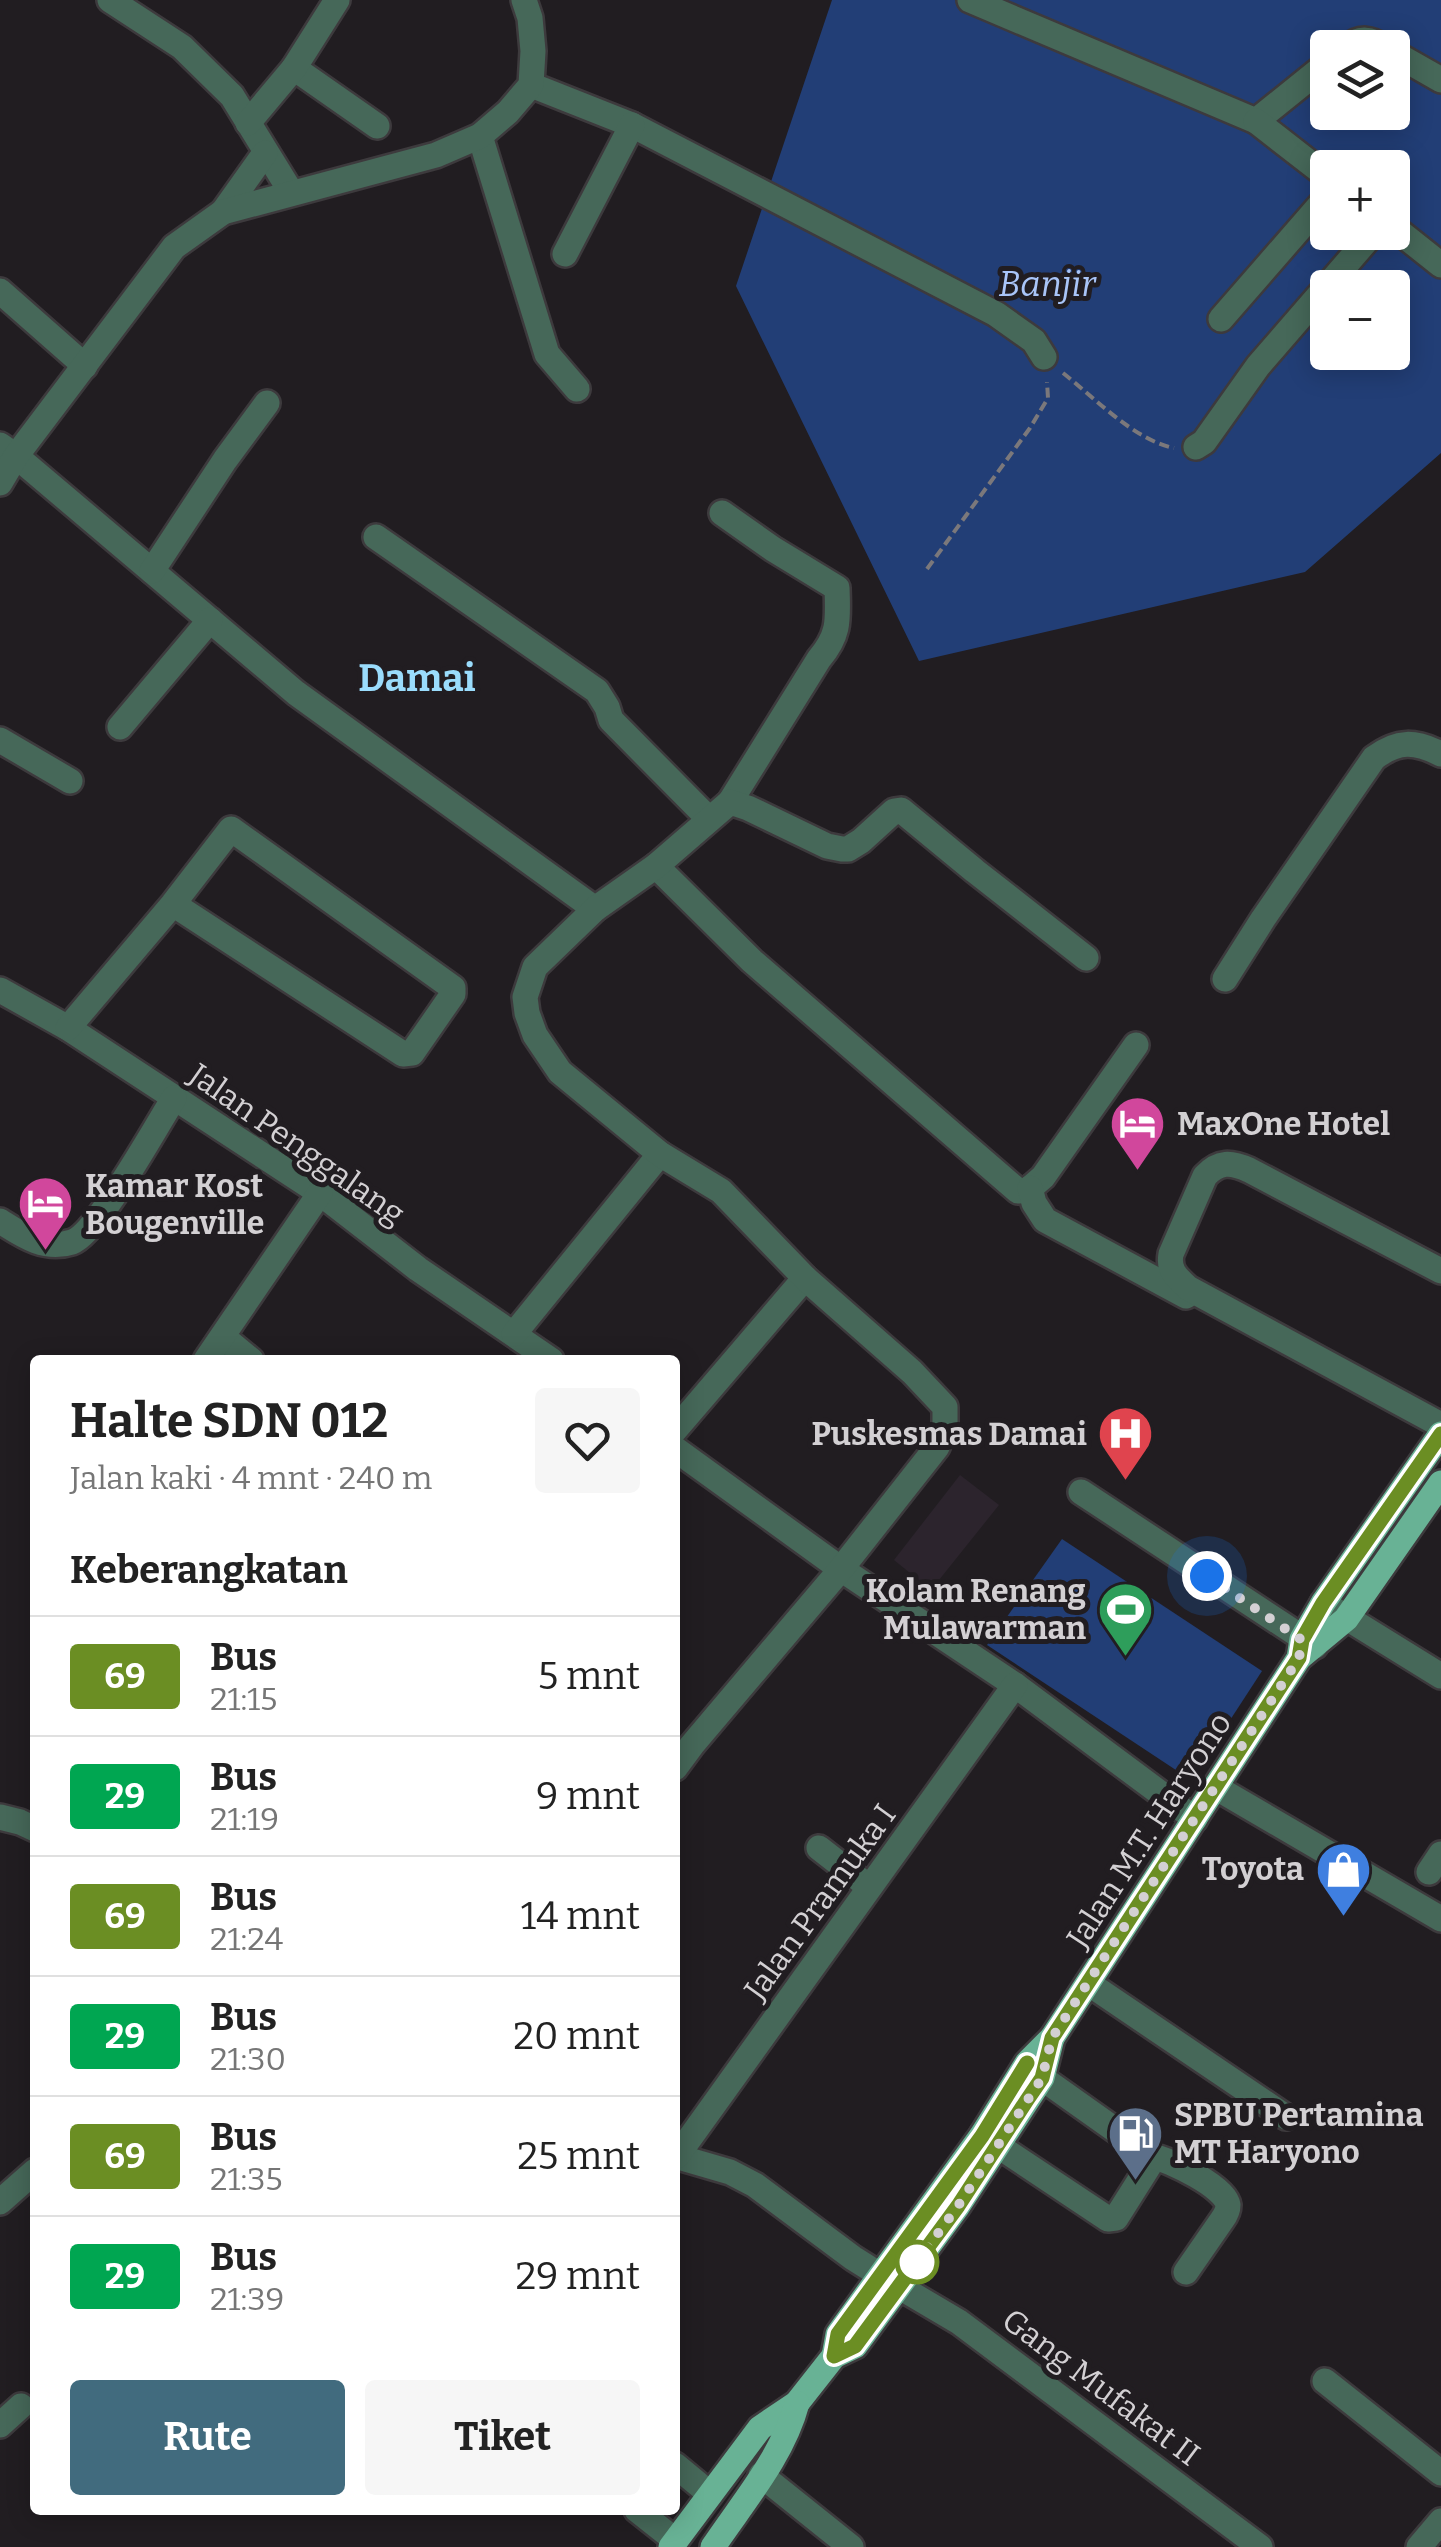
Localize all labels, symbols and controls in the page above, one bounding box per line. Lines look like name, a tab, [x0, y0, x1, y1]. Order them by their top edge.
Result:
map controls	[1310, 30, 1410, 370]
button: layers	[1310, 30, 1410, 130]
button: +	[1310, 150, 1410, 250]
water label: Banjir	[998, 263, 1097, 305]
button: −	[1310, 270, 1410, 370]
district label: Damai	[358, 655, 476, 701]
street label: Jalan Penggalang	[181, 1055, 412, 1232]
hotel icon: MaxOne Hotel	[1108, 1094, 1168, 1173]
place label: MaxOne Hotel	[1177, 1105, 1390, 1143]
place label: Kamar Kost Bougenville	[85, 1167, 264, 1242]
hotel icon: Kamar Kost Bougenville	[16, 1174, 76, 1253]
button: heart	[535, 1388, 640, 1493]
text: Halte SDN 012	[70, 1392, 388, 1450]
hospital icon: Puskesmas Damai	[1096, 1404, 1156, 1483]
place label: Puskesmas Damai	[811, 1415, 1087, 1453]
text: Jalan kaki · 4 mnt · 240 m	[70, 1459, 432, 1497]
text: Keberangkatan	[70, 1547, 348, 1593]
your location	[1182, 1551, 1232, 1601]
place label: Kolam Renang Mulawarman	[866, 1572, 1086, 1647]
sports icon: Kolam Renang Mulawarman	[1095, 1579, 1155, 1658]
text: Bus	[210, 1634, 277, 1680]
text: 5 mnt	[538, 1653, 640, 1699]
text: 69	[104, 1655, 146, 1697]
text: 21:15	[210, 1680, 277, 1718]
street label: Jalan M.T. Haryono	[1058, 1705, 1239, 1956]
text: Bus	[210, 1754, 277, 1800]
text: 9 mnt	[536, 1773, 640, 1819]
text: 29	[105, 1775, 145, 1817]
street label: Jalan Pramuka I	[736, 1797, 904, 2008]
text: 21:19	[210, 1800, 279, 1838]
shop icon: Toyota	[1313, 1839, 1373, 1918]
place label: Toyota	[1202, 1850, 1304, 1888]
text: Bus	[210, 1874, 277, 1920]
text: 14 mnt	[521, 1893, 640, 1939]
text: 69	[104, 1895, 146, 1937]
text: 21:24	[210, 1920, 283, 1958]
text: Bus	[210, 1994, 277, 2040]
text: 20 mnt	[513, 2013, 640, 2059]
text: 29	[105, 2015, 145, 2057]
text: 21:30	[210, 2040, 286, 2078]
place label: SPBU Pertamina MT Haryono	[1174, 2096, 1423, 2171]
fuel station icon: SPBU Pertamina MT Haryono	[1105, 2103, 1165, 2182]
text: Bus	[210, 2114, 277, 2160]
text: 25 mnt	[517, 2133, 640, 2179]
text: 69	[104, 2135, 146, 2177]
text: 21:35	[210, 2160, 282, 2198]
text: Bus	[210, 2234, 277, 2280]
unlabelled marker	[896, 2241, 938, 2283]
text: 29 mnt	[515, 2253, 640, 2299]
text: 29	[105, 2255, 145, 2297]
text: 21:39	[210, 2280, 284, 2318]
street label: Gang Mufakat II	[995, 2300, 1207, 2474]
button: Rute	[70, 2380, 345, 2495]
button: Tiket	[365, 2380, 640, 2495]

